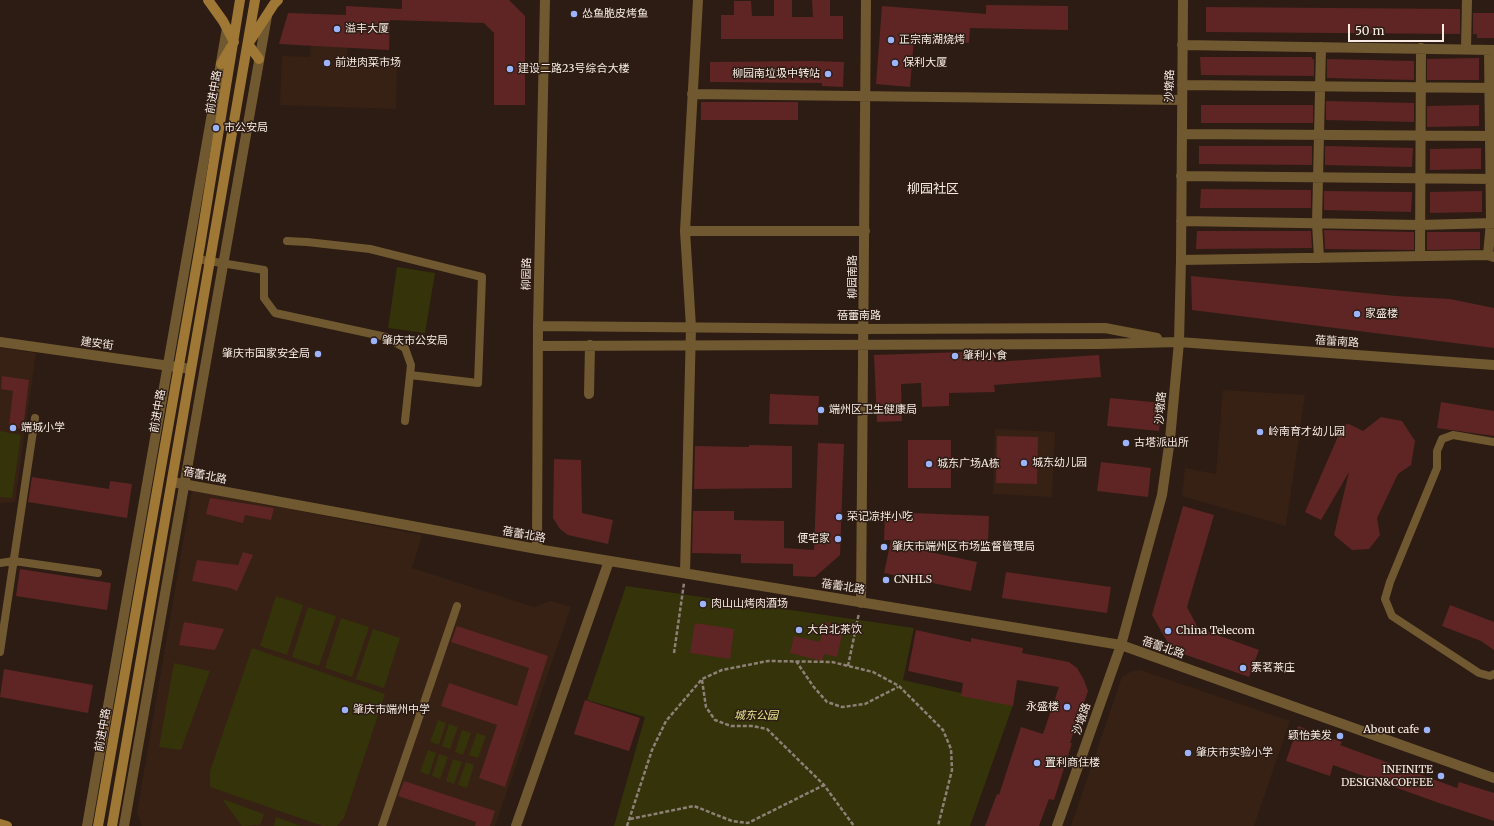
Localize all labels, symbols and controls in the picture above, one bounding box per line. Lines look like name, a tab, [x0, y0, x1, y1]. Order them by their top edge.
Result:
place label: 怂鱼脆皮烤鱼	[582, 7, 648, 21]
marker: 怂鱼脆皮烤鱼	[569, 9, 579, 19]
scale bar	[1350, 16, 1446, 42]
place label: 溢丰大厦	[345, 22, 389, 36]
text: 50 m	[1355, 23, 1384, 38]
marker: 溢丰大厦	[332, 24, 342, 34]
place label: 正宗南湖烧烤	[899, 33, 965, 47]
marker: 正宗南湖烧烤	[886, 35, 896, 45]
place label: 前进肉菜市场	[335, 56, 401, 70]
place label: 保利大厦	[903, 56, 947, 70]
marker: 前进肉菜市场	[322, 58, 332, 68]
marker: 保利大厦	[890, 58, 900, 68]
place label: 建设二路23号综合大楼	[518, 62, 629, 76]
marker: 建设二路23号综合大楼	[505, 64, 515, 74]
place label: 柳园南垃圾中转站	[732, 67, 820, 81]
street label: 前进中路	[204, 69, 224, 115]
marker: 柳园南垃圾中转站	[823, 69, 833, 79]
street label: 沙墩路	[1163, 69, 1177, 103]
place label: 市公安局	[224, 121, 268, 135]
marker: 市公安局	[211, 123, 221, 133]
district label: 柳园社区	[907, 181, 959, 197]
street label: 柳园南路	[846, 255, 860, 299]
street label: 柳园路	[520, 257, 534, 291]
place label: 家盛楼	[1365, 307, 1398, 321]
street label: 蓓蕾南路	[837, 309, 881, 323]
marker: 家盛楼	[1352, 309, 1362, 319]
place label: 肇庆市公安局	[382, 334, 448, 348]
street label: 蓓蕾南路	[1315, 334, 1359, 350]
street label: 建安街	[80, 335, 114, 353]
marker: 肇庆市公安局	[369, 336, 379, 346]
place label: 肇庆市国家安全局	[222, 347, 310, 361]
marker: 肇庆市国家安全局	[313, 349, 323, 359]
place label: 肇利小食	[963, 349, 1007, 363]
marker: 肇利小食	[950, 351, 960, 361]
street label: 前进中路	[148, 388, 168, 434]
street label: 沙墩路	[1153, 391, 1169, 425]
place label: 端州区卫生健康局	[829, 403, 917, 417]
marker: 端州区卫生健康局	[816, 405, 826, 415]
place label: 端城小学	[21, 421, 65, 435]
marker: 端城小学	[8, 423, 18, 433]
place label: 岭南育才幼儿园	[1268, 425, 1345, 439]
marker: 岭南育才幼儿园	[1255, 427, 1265, 437]
place label: 古塔派出所	[1134, 436, 1189, 450]
marker: 古塔派出所	[1121, 438, 1131, 448]
place label: 城东幼儿园	[1032, 456, 1087, 470]
place label: 城东广场A栋	[937, 457, 1000, 471]
marker: 城东幼儿园	[1019, 458, 1029, 468]
marker: 城东广场A栋	[924, 459, 934, 469]
street label: 蓓蕾北路	[182, 465, 228, 487]
place label: 荣记凉拌小吃	[847, 510, 913, 524]
marker: 荣记凉拌小吃	[834, 512, 844, 522]
street label: 蓓蕾北路	[501, 525, 547, 545]
place label: 便宅家	[797, 532, 830, 546]
marker: 便宅家	[833, 534, 843, 544]
place label: 肇庆市端州区市场监督管理局	[892, 540, 1035, 554]
marker: 肇庆市端州区市场监督管理局	[879, 542, 889, 552]
place label: CNHLS	[894, 573, 932, 587]
marker: CNHLS	[881, 575, 891, 585]
street label: 蓓蕾北路	[820, 577, 866, 597]
place label: 肉山山烤肉酒场	[711, 597, 788, 611]
marker: 肉山山烤肉酒场	[698, 599, 708, 609]
place label: 大台北茶饮	[807, 623, 862, 637]
place label: China Telecom	[1176, 624, 1255, 638]
marker: 大台北茶饮	[794, 625, 804, 635]
marker: China Telecom	[1163, 626, 1173, 636]
street label: 蓓蕾北路	[1140, 635, 1186, 661]
place label: 素茗茶庄	[1251, 661, 1295, 675]
marker: 素茗茶庄	[1238, 663, 1248, 673]
place label: 永盛楼	[1026, 700, 1059, 714]
street label: 沙墩路	[1070, 701, 1094, 737]
marker: 永盛楼	[1062, 702, 1072, 712]
place label: 肇庆市端州中学	[353, 703, 430, 717]
marker: 肇庆市端州中学	[340, 705, 350, 715]
street label: 前进中路	[93, 707, 113, 753]
park label: 城东公园	[734, 709, 778, 723]
place label: About cafe	[1363, 723, 1419, 737]
marker: About cafe	[1422, 725, 1432, 735]
place label: 颖怡美发	[1288, 729, 1332, 743]
marker: 颖怡美发	[1335, 731, 1345, 741]
place label: 肇庆市实验小学	[1196, 746, 1273, 760]
marker: 肇庆市实验小学	[1183, 748, 1193, 758]
place label: 置利商住楼	[1045, 756, 1100, 770]
marker: 置利商住楼	[1032, 758, 1042, 768]
place label: INFINITE DESIGN&COFFEE	[1341, 763, 1433, 789]
marker: INFINITE DESIGN&COFFEE	[1436, 771, 1446, 781]

